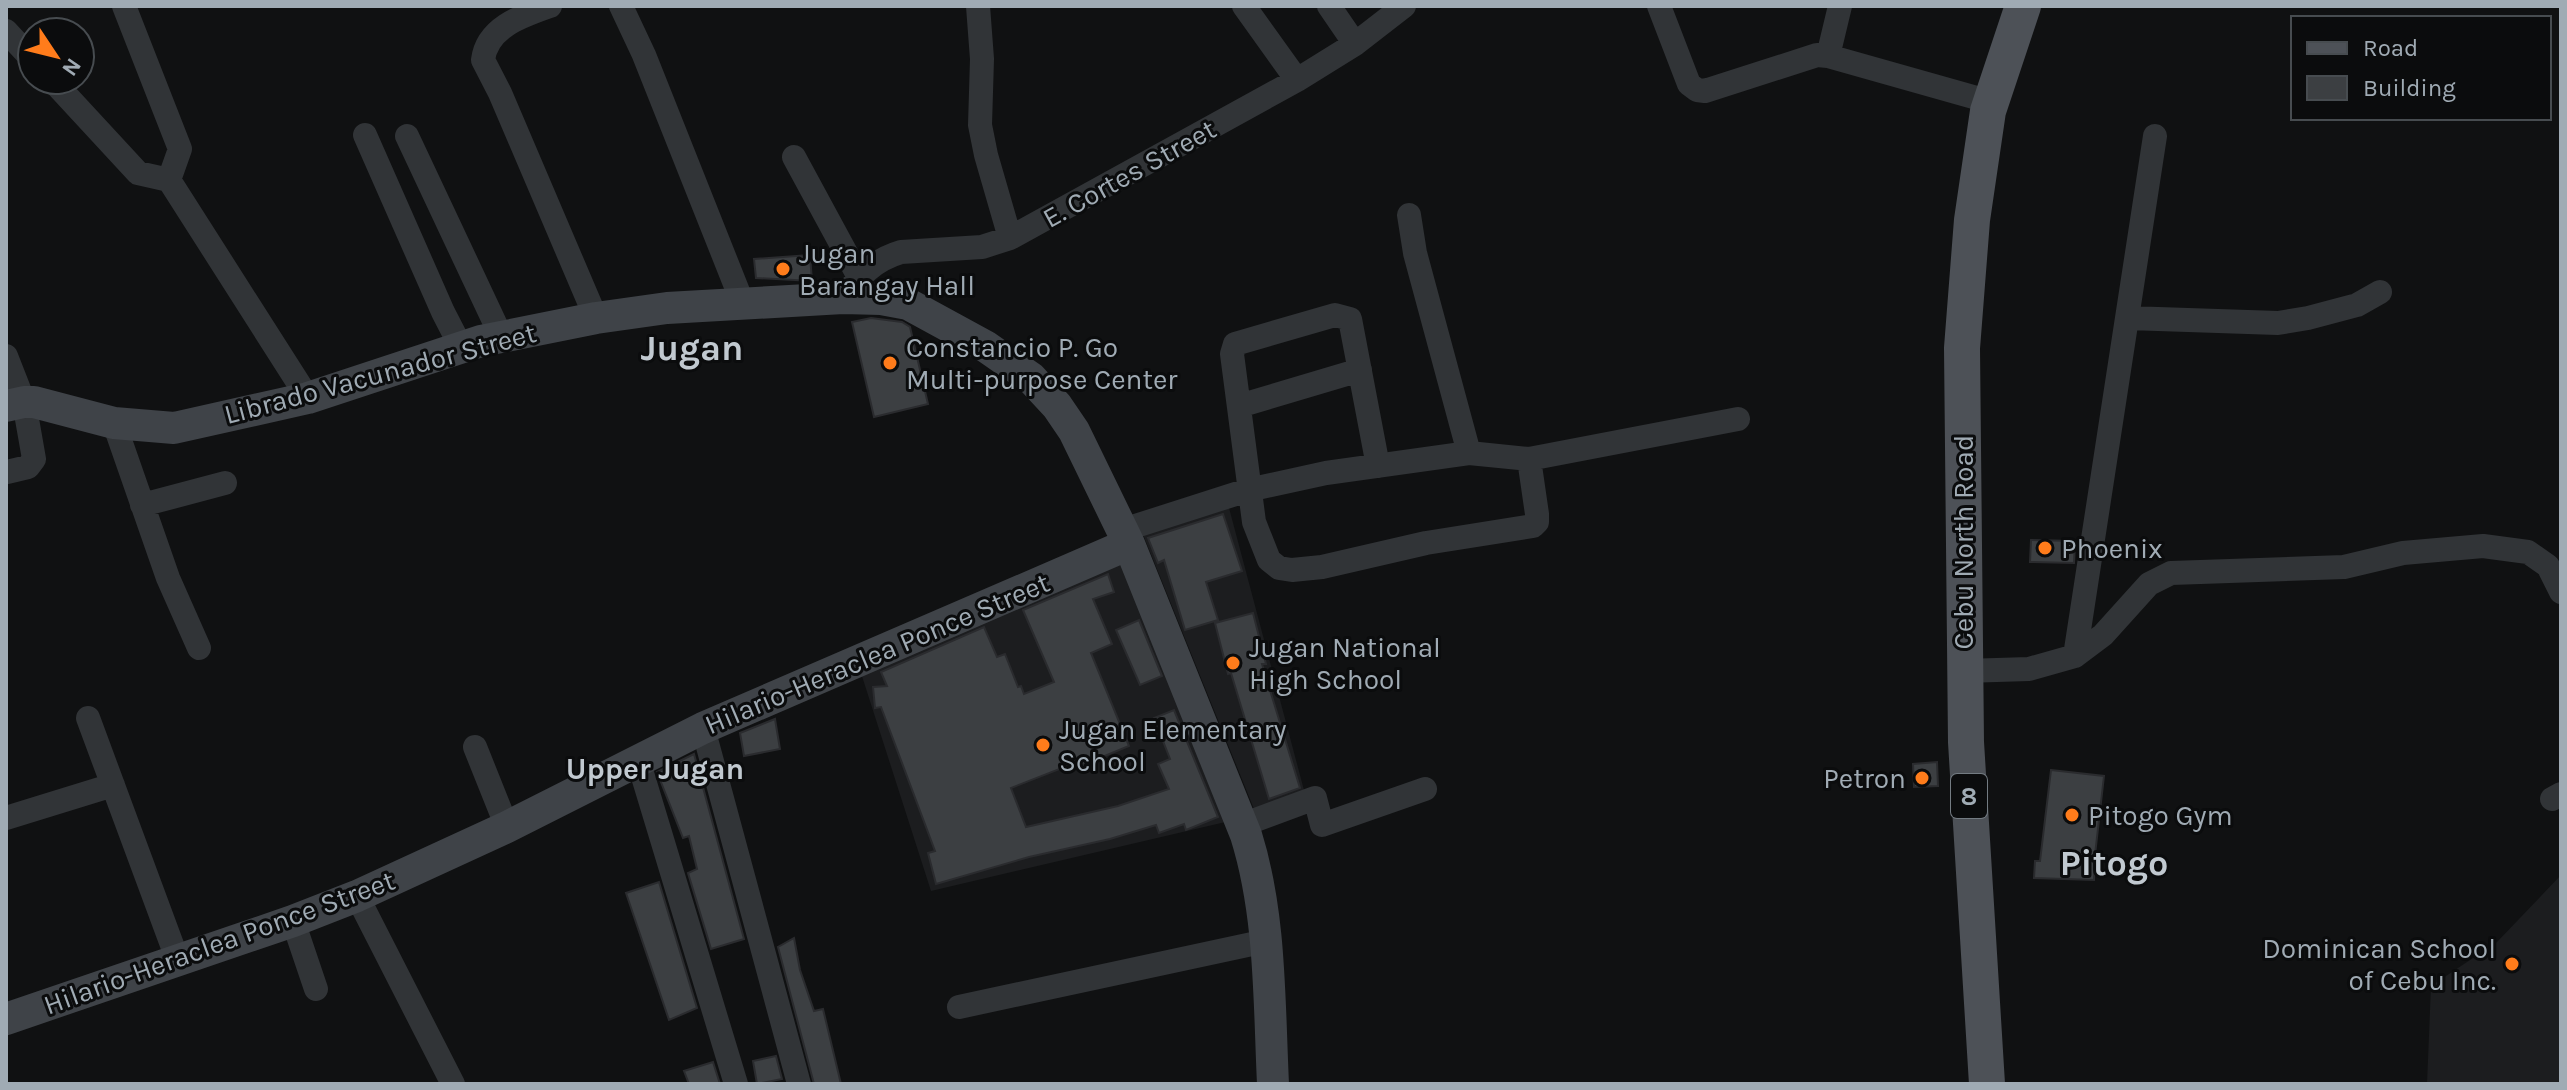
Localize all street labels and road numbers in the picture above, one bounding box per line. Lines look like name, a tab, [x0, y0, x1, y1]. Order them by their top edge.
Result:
street label: E. Cortes Street	[1037, 112, 1222, 235]
street label: Librado Vacunador Street	[221, 316, 540, 431]
street label: Cebu North Road	[1947, 435, 1980, 649]
street label: Hilario-Heraclea Ponce Street	[700, 566, 1055, 741]
road number: 8	[1951, 774, 1987, 818]
street label: Hilario-Heraclea Ponce Street	[39, 863, 399, 1021]

